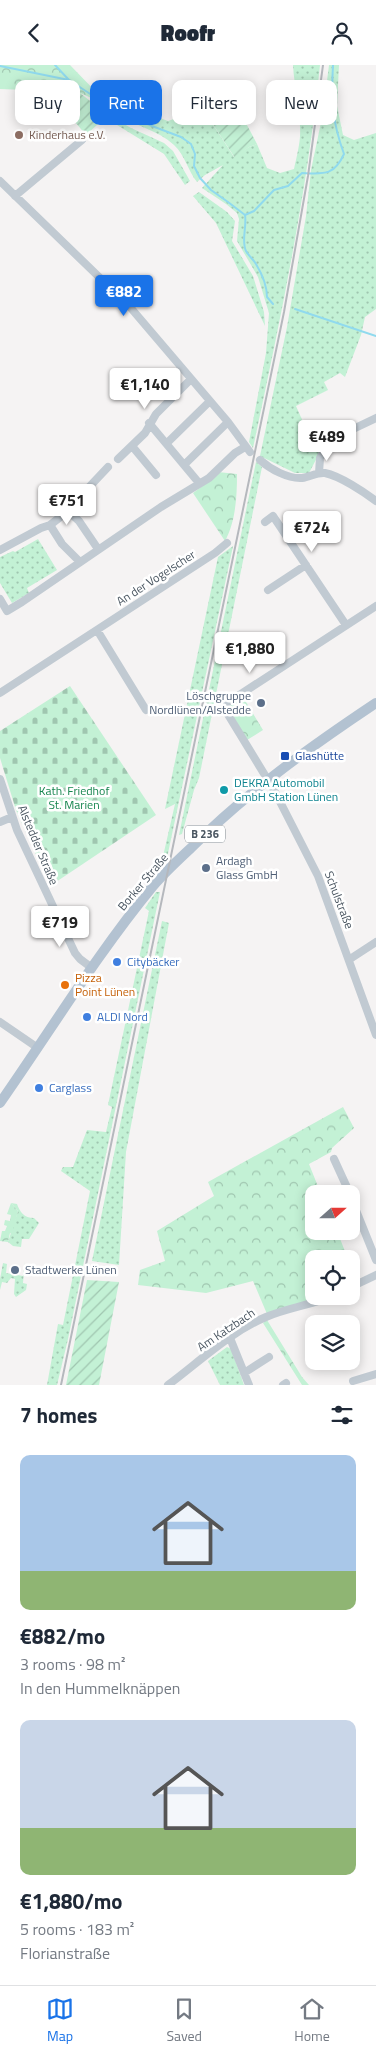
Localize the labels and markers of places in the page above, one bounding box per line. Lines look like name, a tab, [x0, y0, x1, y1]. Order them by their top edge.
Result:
place label: Kinderhaus e.V.	[29, 125, 105, 144]
marker: Kinderhaus e.V.	[13, 129, 25, 141]
pin: €882	[94, 275, 154, 317]
pin: €1,140	[104, 367, 186, 410]
pin: €489	[297, 419, 357, 462]
pin: €751	[37, 483, 97, 526]
pin: €724	[282, 511, 342, 553]
pin: €1,880	[209, 631, 291, 674]
place label: Löschgruppe Nordlünen/Alstedde	[149, 686, 251, 719]
marker: Löschgruppe Nordlünen/Alstedde	[255, 697, 267, 709]
place label: Glashütte	[295, 746, 344, 765]
marker: Glashütte	[279, 750, 291, 762]
place label: DEKRA Automobil GmbH Station Lünen	[234, 773, 338, 806]
marker: DEKRA Automobil GmbH Station Lünen	[218, 784, 230, 796]
place label: Ardagh Glass GmbH	[216, 851, 278, 884]
marker: Ardagh Glass GmbH	[200, 862, 212, 874]
pin: €719	[30, 905, 90, 948]
place label: Citybäcker	[127, 952, 180, 971]
marker: Citybäcker	[111, 956, 123, 968]
place label: Pizza Point Lünen	[75, 968, 135, 1001]
marker: Pizza Point Lünen	[59, 979, 71, 991]
place label: ALDI Nord	[97, 1007, 148, 1026]
marker: ALDI Nord	[81, 1011, 93, 1023]
place label: Carglass	[49, 1078, 92, 1097]
marker: Carglass	[33, 1082, 45, 1094]
place label: Stadtwerke Lünen	[25, 1260, 117, 1279]
marker: Stadtwerke Lünen	[9, 1264, 21, 1276]

